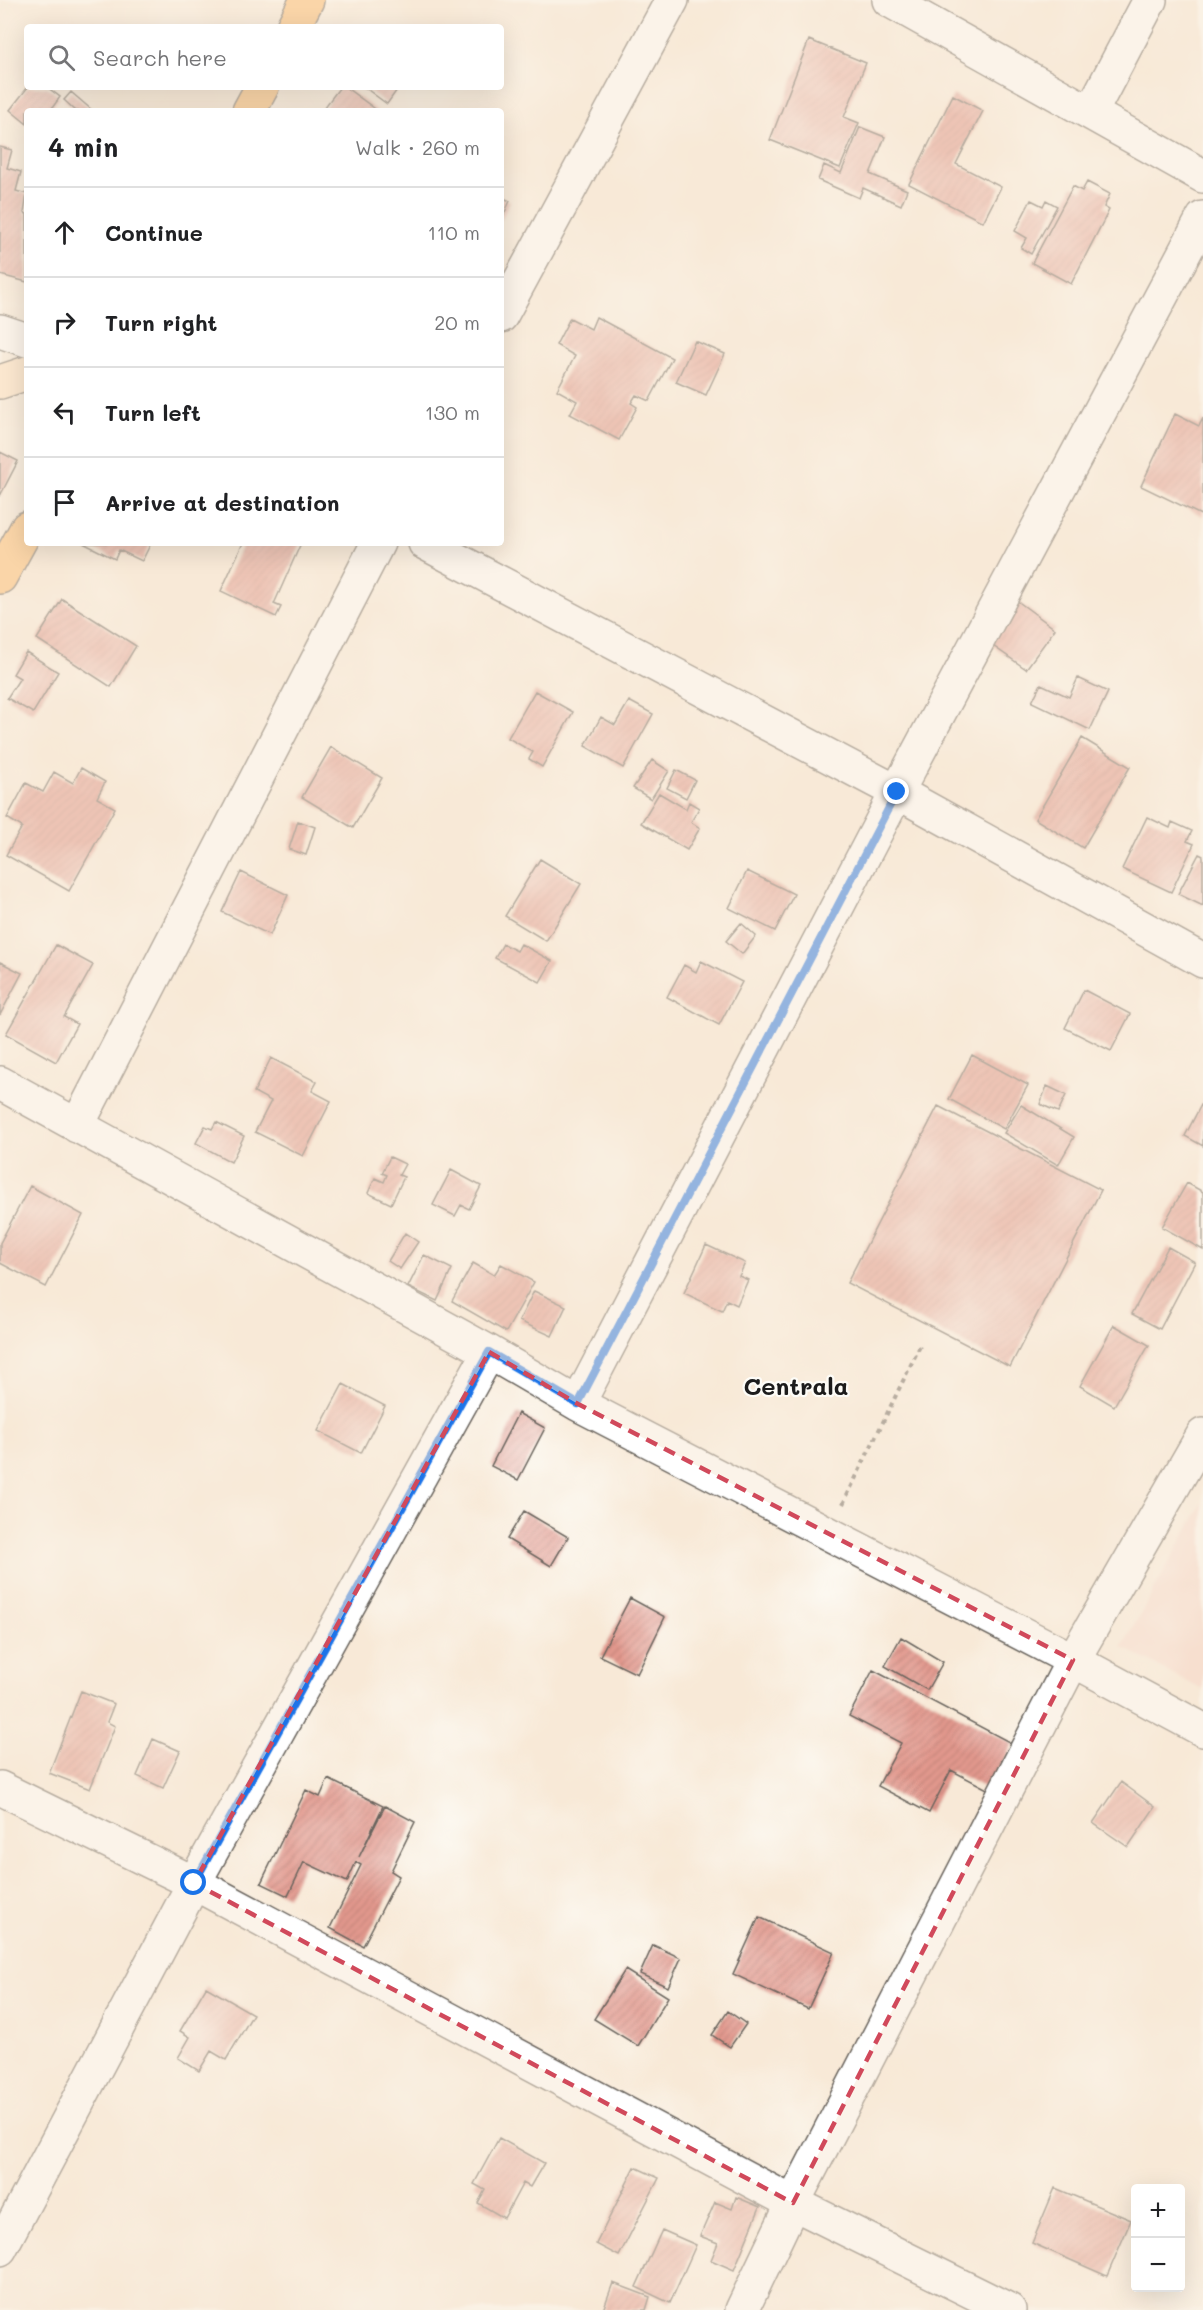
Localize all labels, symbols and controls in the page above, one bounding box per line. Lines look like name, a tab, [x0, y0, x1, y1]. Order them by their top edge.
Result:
search box	[24, 24, 504, 90]
icon: search	[45, 41, 78, 74]
text: Search here	[93, 43, 227, 72]
text: 4 min	[48, 130, 118, 164]
text: Walk · 260 m	[355, 134, 480, 160]
icon: ahead	[48, 216, 81, 249]
text: Continue	[105, 218, 203, 247]
text: 110 m	[427, 219, 480, 245]
icon: right	[48, 306, 81, 339]
text: Turn right	[105, 308, 217, 337]
text: 20 m	[434, 309, 480, 335]
icon: left	[48, 396, 81, 429]
text: Turn left	[105, 398, 201, 427]
text: 130 m	[425, 399, 480, 425]
icon: arrive	[48, 486, 81, 519]
text: Arrive at destination	[105, 488, 340, 517]
route end	[883, 778, 909, 804]
district label: Centrala	[744, 1370, 849, 1401]
route start	[180, 1869, 206, 1895]
map controls	[1131, 2184, 1185, 2292]
button: +	[1131, 2184, 1185, 2238]
button: −	[1131, 2238, 1185, 2292]

